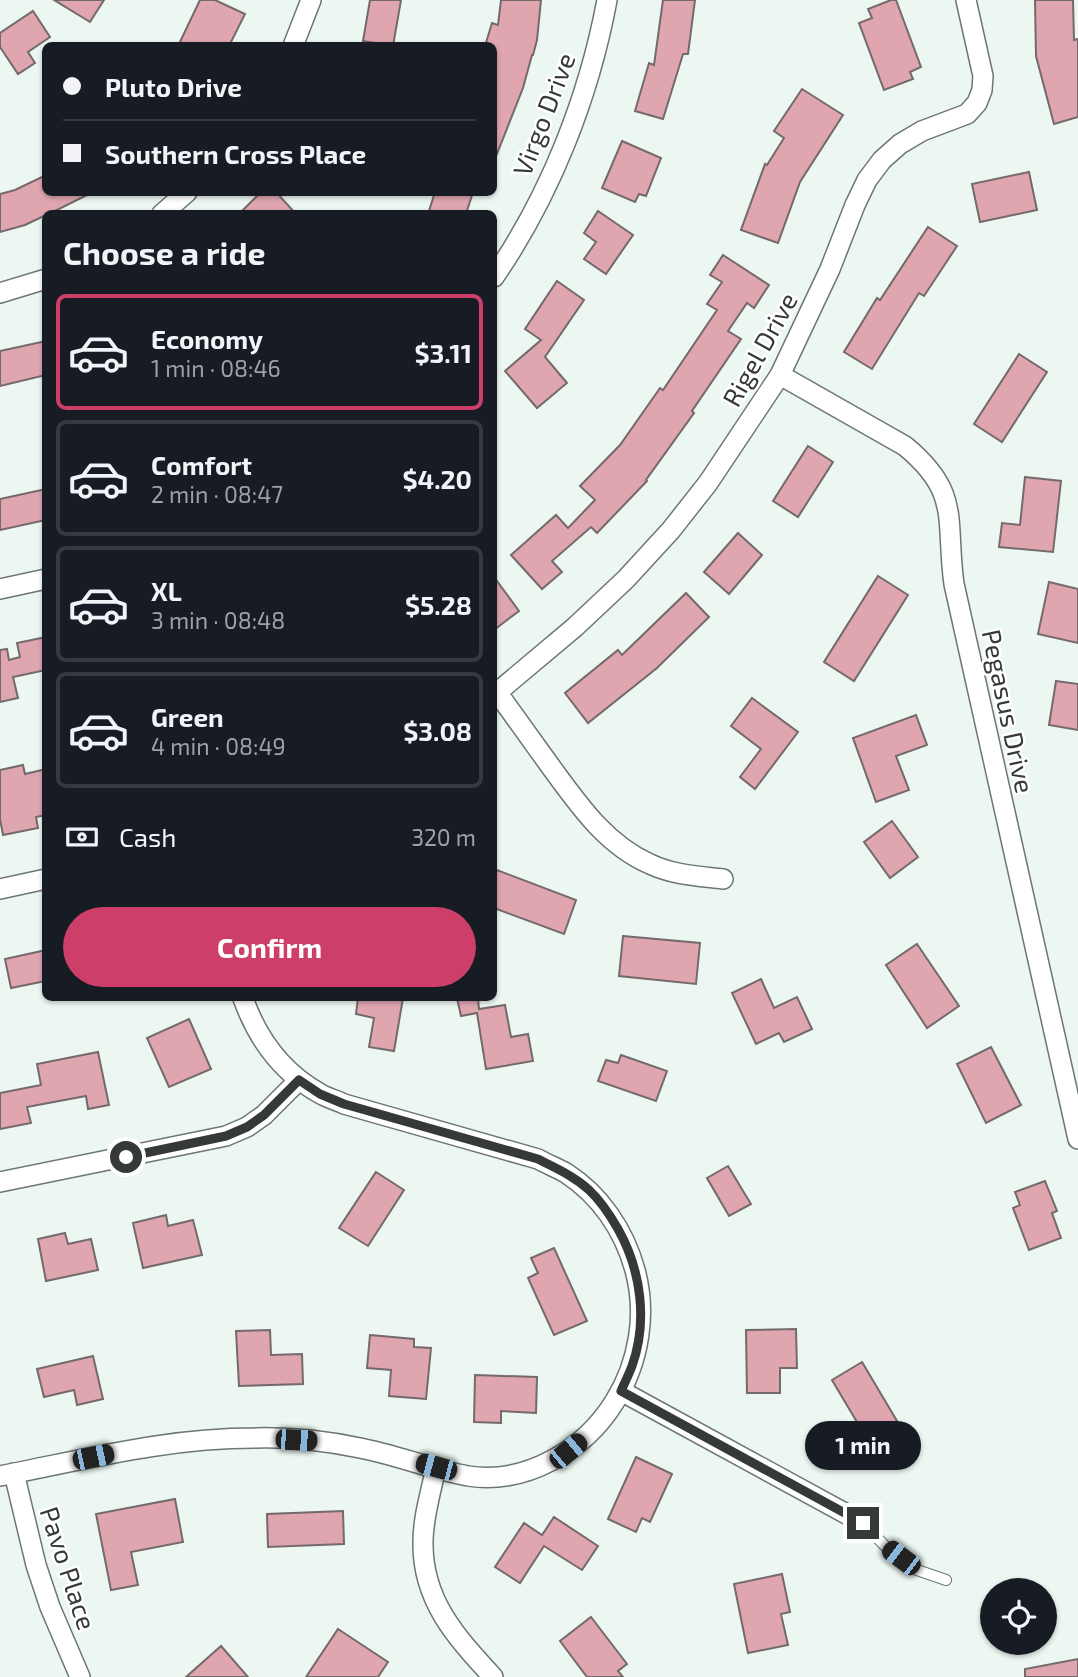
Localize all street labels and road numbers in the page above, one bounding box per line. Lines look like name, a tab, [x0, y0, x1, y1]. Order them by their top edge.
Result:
street label: Virgo Drive	[505, 48, 581, 180]
street label: Rigel Drive	[715, 287, 803, 411]
street label: Pegasus Drive	[977, 626, 1041, 796]
street label: Pavo Place	[35, 1503, 103, 1633]

